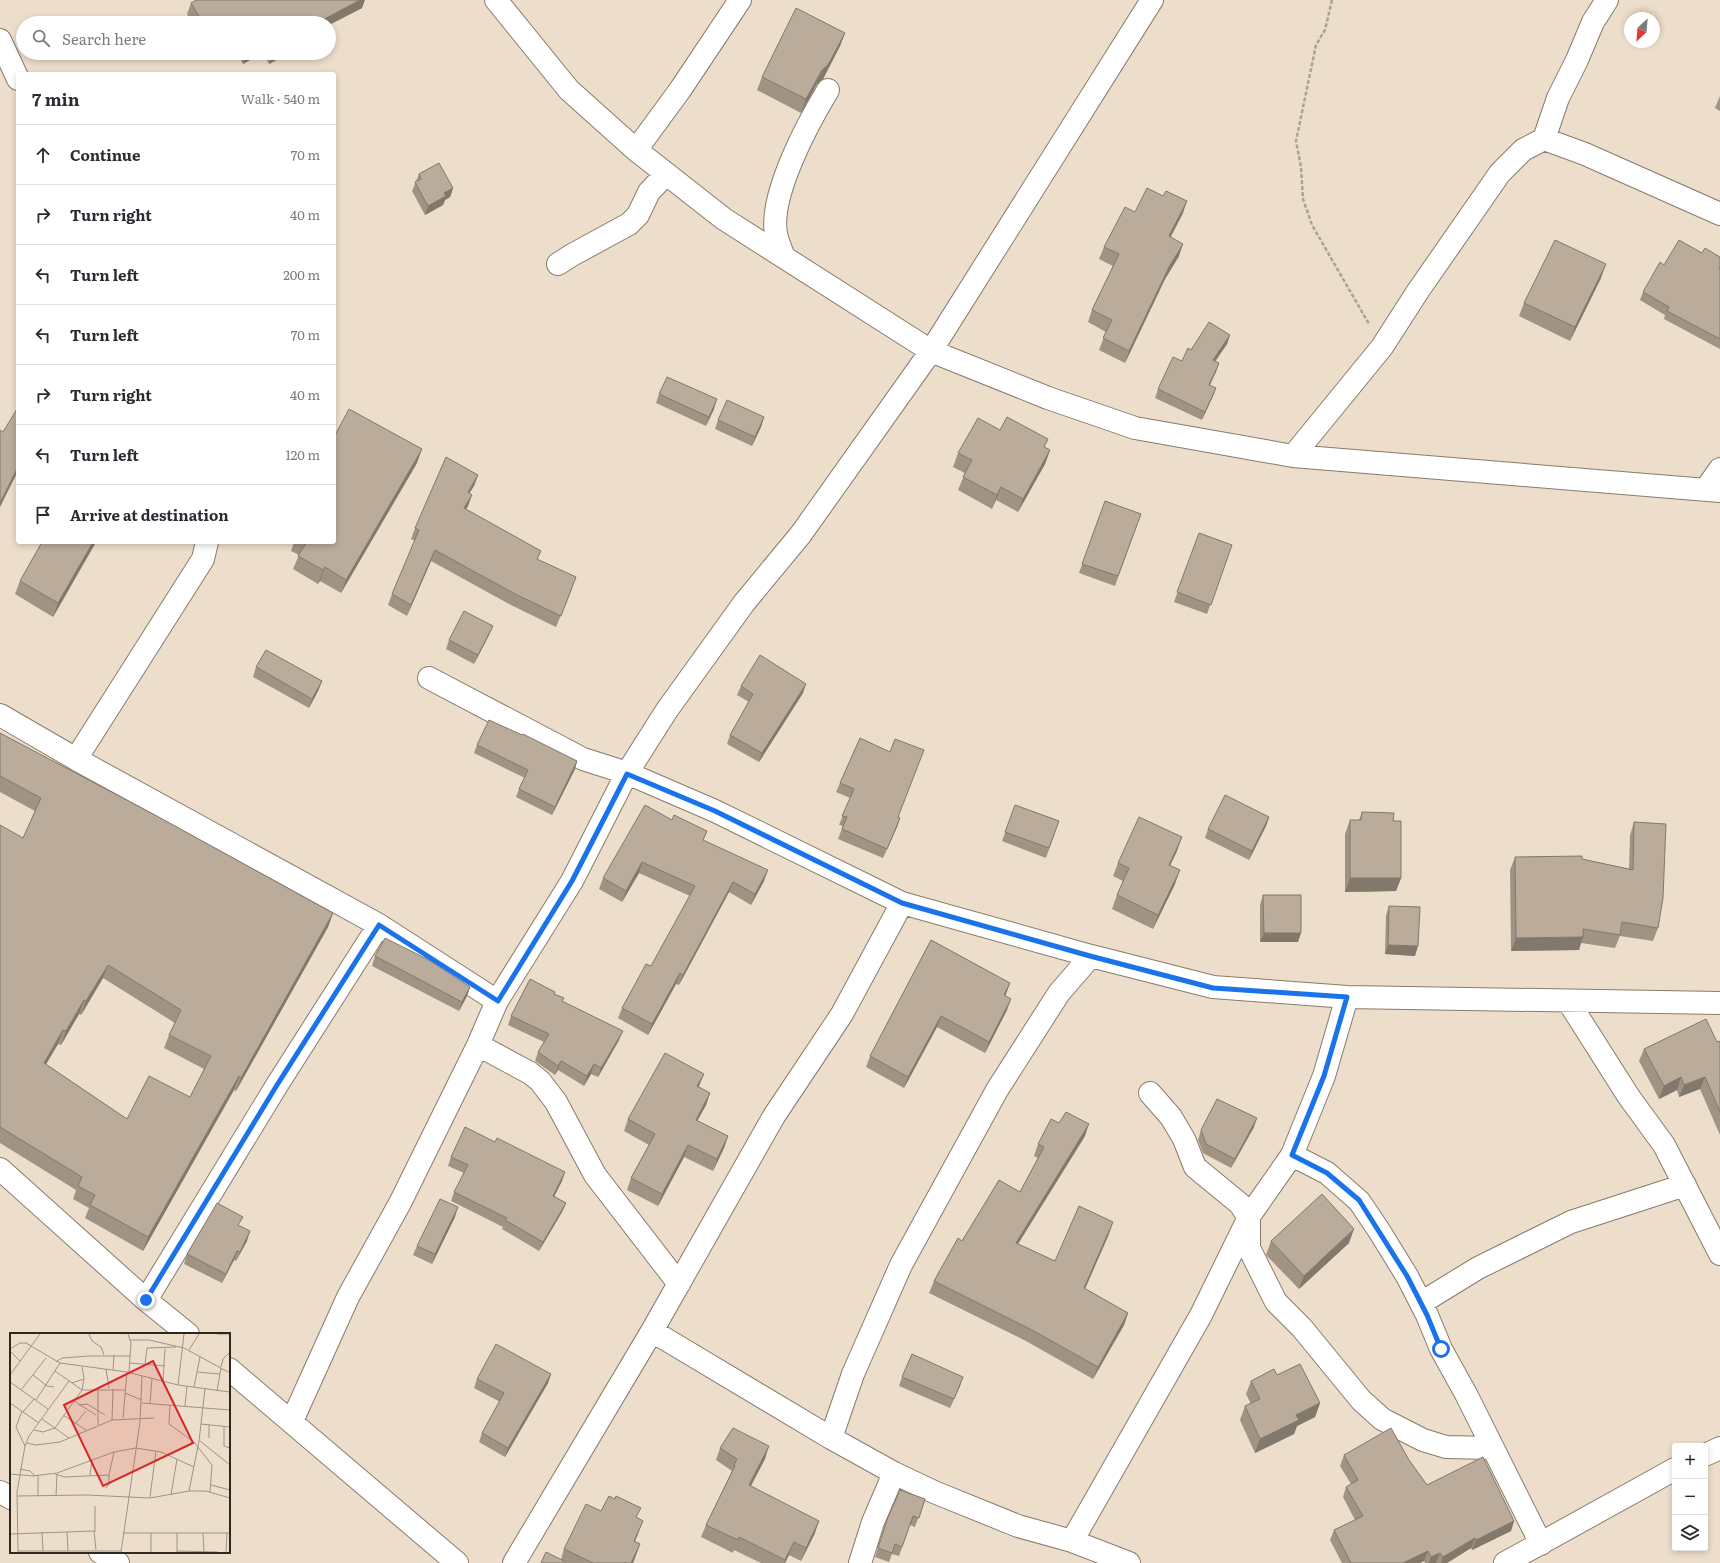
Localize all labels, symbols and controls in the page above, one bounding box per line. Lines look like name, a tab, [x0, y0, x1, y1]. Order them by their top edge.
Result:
north arrow	[1624, 12, 1660, 48]
search box	[16, 16, 336, 60]
icon: search	[30, 27, 52, 49]
text: Search here	[62, 27, 146, 50]
text: 7 min	[32, 86, 80, 111]
text: Walk · 540 m	[241, 89, 320, 108]
text: Continue	[70, 143, 140, 166]
icon: ahead	[32, 144, 54, 166]
text: 70 m	[291, 145, 320, 164]
text: Turn right	[70, 203, 152, 226]
icon: right	[32, 204, 54, 226]
text: 40 m	[290, 205, 320, 224]
text: Turn left	[70, 263, 139, 286]
icon: left	[32, 264, 54, 286]
text: 200 m	[283, 265, 320, 284]
text: Turn left	[70, 323, 139, 346]
icon: left	[32, 324, 54, 346]
text: 70 m	[291, 325, 320, 344]
text: Turn right	[70, 383, 152, 406]
icon: right	[32, 384, 54, 406]
text: 40 m	[290, 385, 320, 404]
text: Turn left	[70, 443, 139, 466]
icon: left	[32, 444, 54, 466]
text: 120 m	[285, 445, 320, 464]
text: Arrive at destination	[70, 503, 229, 526]
icon: arrive	[32, 504, 54, 526]
route end	[137, 1291, 155, 1309]
inset map	[10, 1333, 230, 1553]
route start	[1432, 1340, 1450, 1358]
map controls	[1672, 1443, 1708, 1551]
button: +	[1672, 1443, 1708, 1479]
button: −	[1672, 1479, 1708, 1515]
button: layers	[1672, 1515, 1708, 1551]

